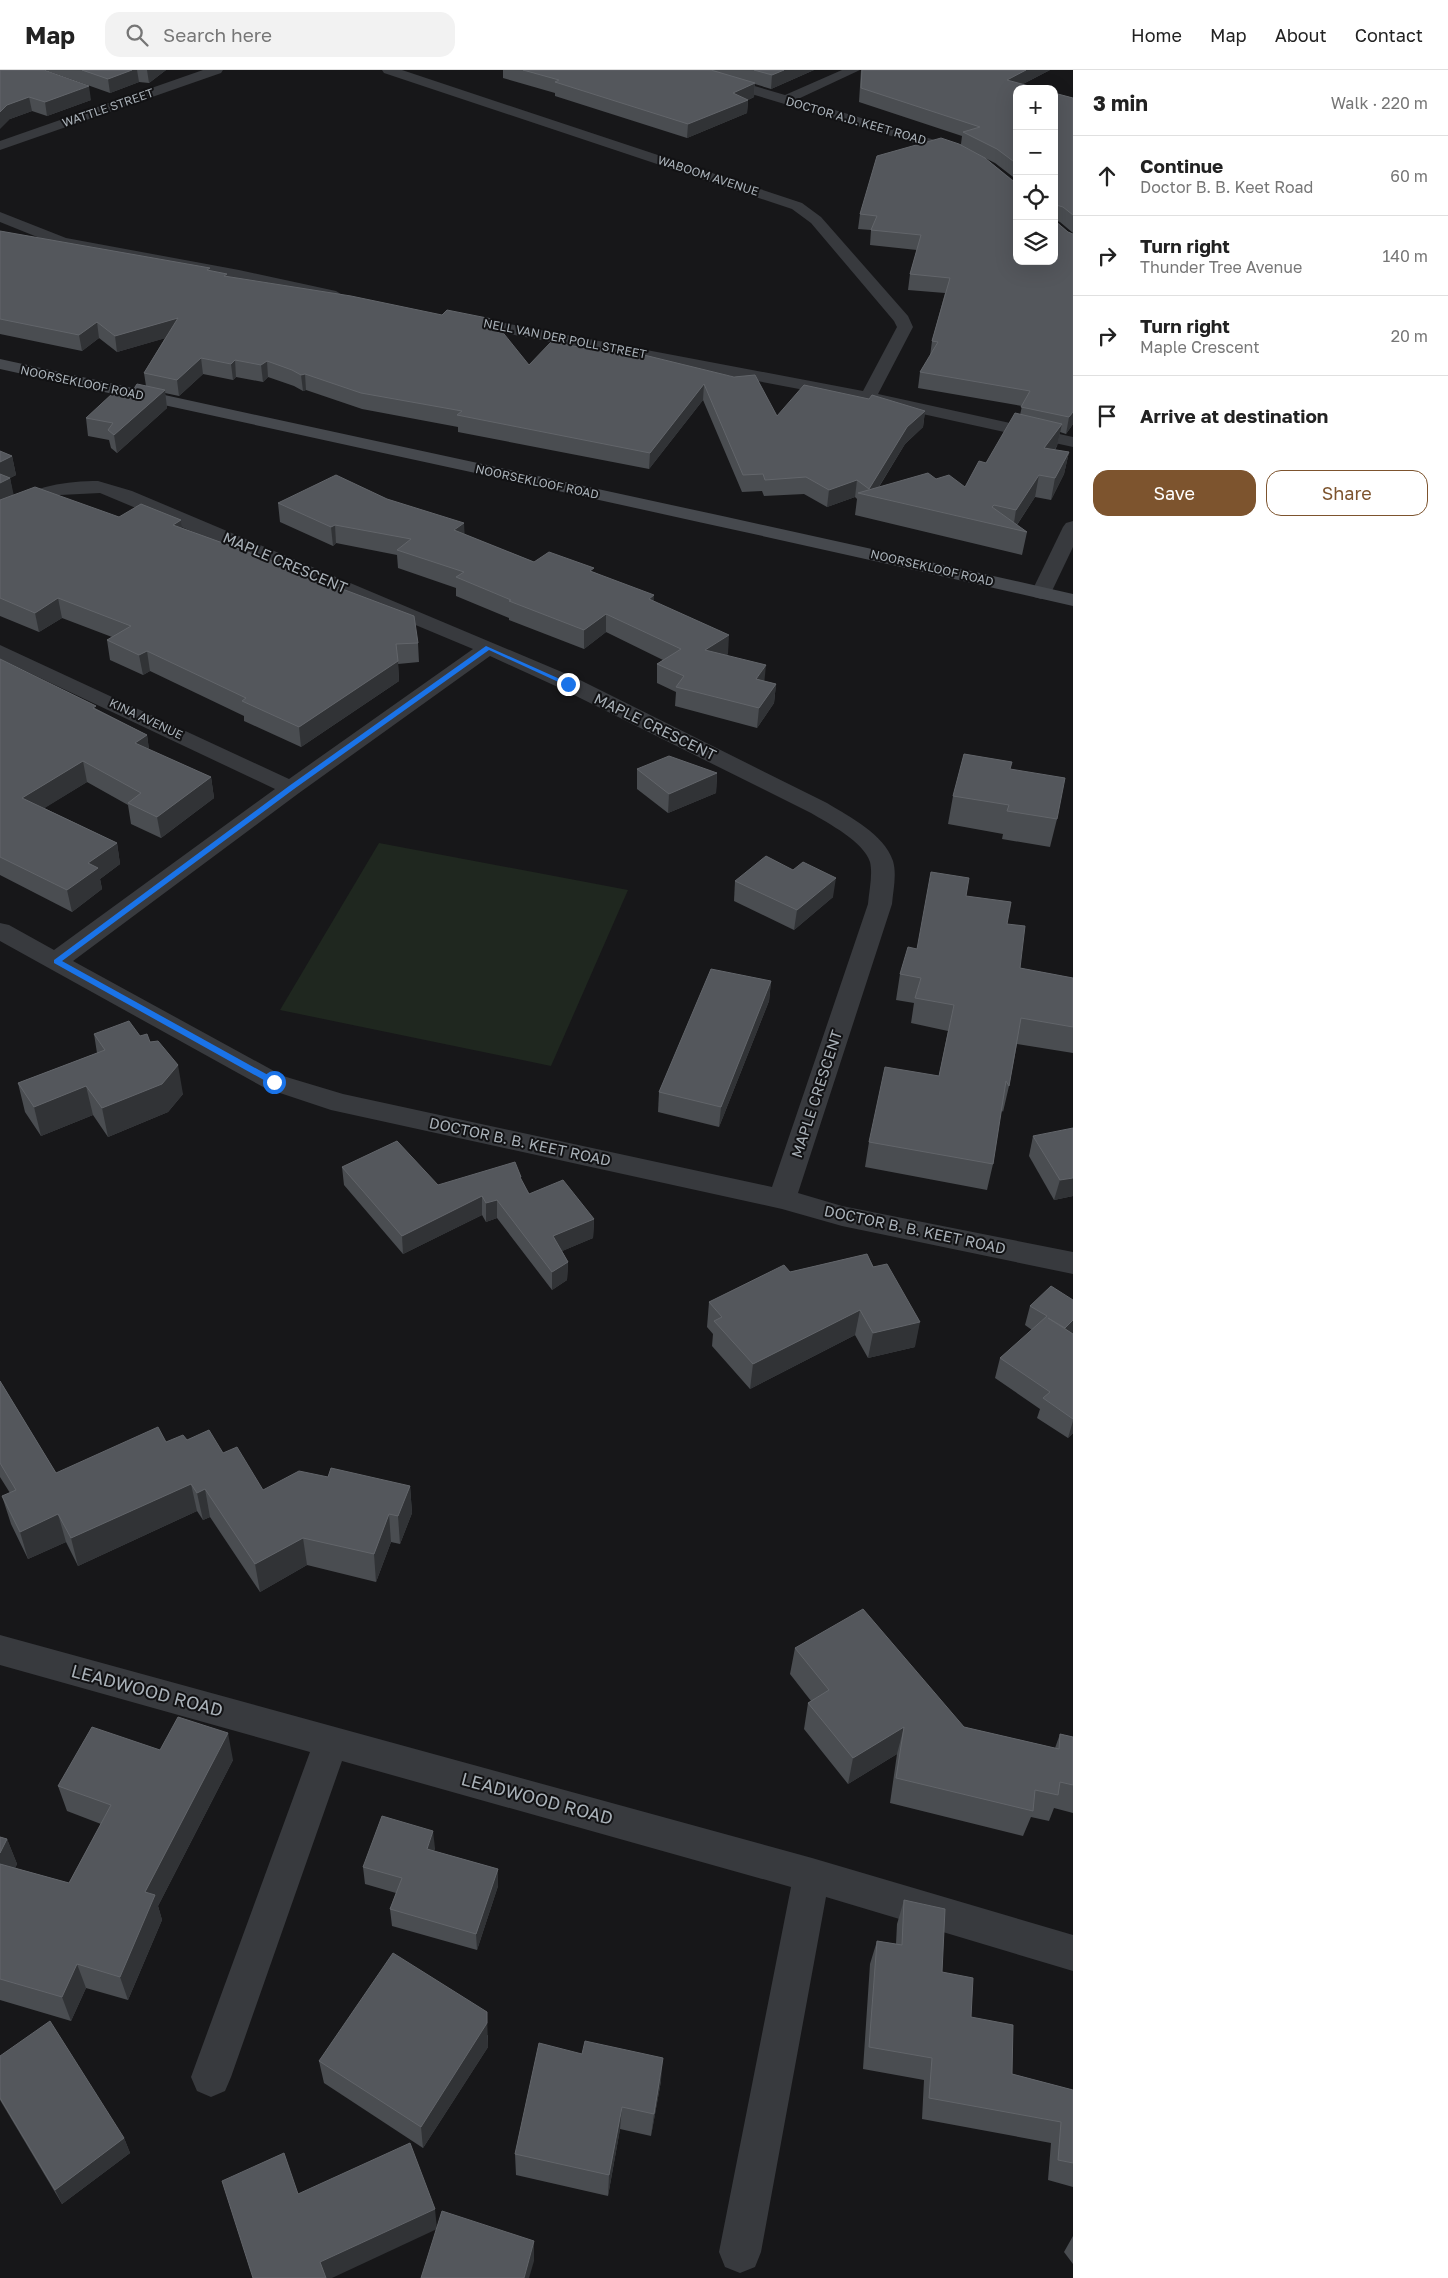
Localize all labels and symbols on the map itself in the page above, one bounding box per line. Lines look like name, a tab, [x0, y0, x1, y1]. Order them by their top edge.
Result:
street label: WATTLE STREET	[60, 85, 156, 130]
street label: DOCTOR A.D. KEET ROAD	[784, 93, 928, 148]
street label: WABOOM AVENUE	[656, 152, 761, 199]
street label: NELL VAN DER POLL STREET	[482, 315, 649, 362]
street label: NOORSEKLOOF ROAD	[19, 362, 145, 403]
street label: NOORSEKLOOF ROAD	[474, 461, 600, 502]
street label: MAPLE CRESCENT	[220, 528, 350, 596]
street label: NOORSEKLOOF ROAD	[869, 546, 995, 589]
route end	[557, 673, 580, 696]
street label: MAPLE CRESCENT	[592, 689, 719, 763]
street label: KINA AVENUE	[107, 695, 186, 742]
street label: MAPLE CRESCENT	[787, 1027, 845, 1160]
route start	[263, 1071, 286, 1094]
street label: DOCTOR B. B. KEET ROAD	[428, 1113, 613, 1169]
street label: DOCTOR B. B. KEET ROAD	[823, 1201, 1008, 1257]
street label: LEADWOOD ROAD	[69, 1659, 226, 1721]
street label: LEADWOOD ROAD	[459, 1767, 616, 1829]

